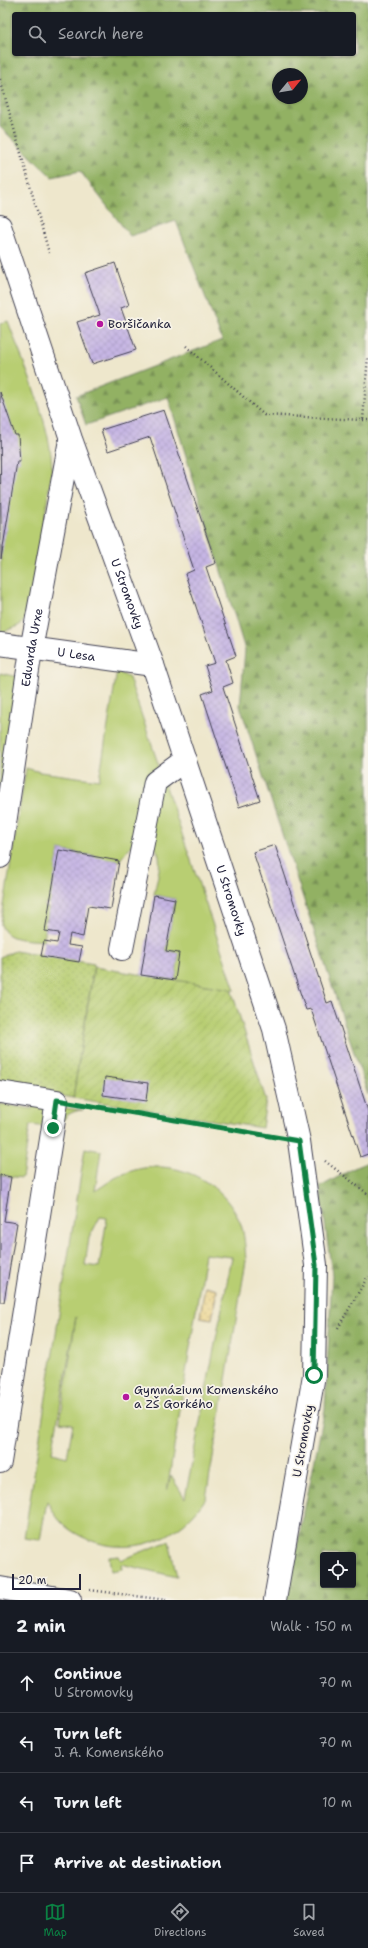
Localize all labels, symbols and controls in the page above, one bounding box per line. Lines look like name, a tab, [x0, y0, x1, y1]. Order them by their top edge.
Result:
search box	[12, 12, 356, 56]
icon: search	[26, 23, 48, 45]
text: Search here	[58, 24, 144, 44]
north arrow	[272, 68, 308, 104]
place label: Boršičanka	[108, 316, 171, 332]
marker: Boršičanka	[95, 319, 105, 329]
street label: U Stromovky	[107, 556, 147, 631]
street label: Eduarda Urxe	[18, 607, 47, 688]
street label: U Lesa	[56, 644, 97, 665]
street label: U Stromovky	[212, 863, 250, 938]
route end	[44, 1119, 62, 1137]
route start	[305, 1366, 323, 1384]
place label: Gymnázium Komenského a ZŠ Gorkého	[134, 1382, 279, 1412]
marker: Gymnázium Komenského a ZŠ Gorkého	[121, 1392, 131, 1402]
street label: U Stromovky	[289, 1403, 317, 1479]
map controls	[320, 1552, 356, 1588]
button: locate	[320, 1552, 356, 1588]
scale bar	[12, 1572, 81, 1591]
text: 20 m	[18, 1573, 46, 1588]
text: 2 min	[16, 1615, 66, 1637]
text: Walk · 150 m	[270, 1618, 352, 1635]
text: Continue	[54, 1664, 122, 1684]
icon: ahead	[16, 1672, 38, 1694]
text: 70 m	[318, 1674, 352, 1691]
text: U Stromovky	[54, 1684, 134, 1701]
text: Turn left	[54, 1724, 122, 1744]
icon: left	[16, 1732, 38, 1754]
text: 70 m	[318, 1734, 352, 1751]
text: J. A. Komenského	[54, 1744, 164, 1761]
icon: left	[16, 1792, 38, 1814]
text: Turn left	[54, 1793, 122, 1813]
text: 10 m	[322, 1794, 352, 1811]
icon: arrive	[16, 1852, 38, 1874]
text: Arrive at destination	[54, 1853, 222, 1873]
tab: Map	[43, 1901, 67, 1940]
tab: Directions	[154, 1901, 206, 1940]
tab: Saved	[293, 1901, 325, 1940]

